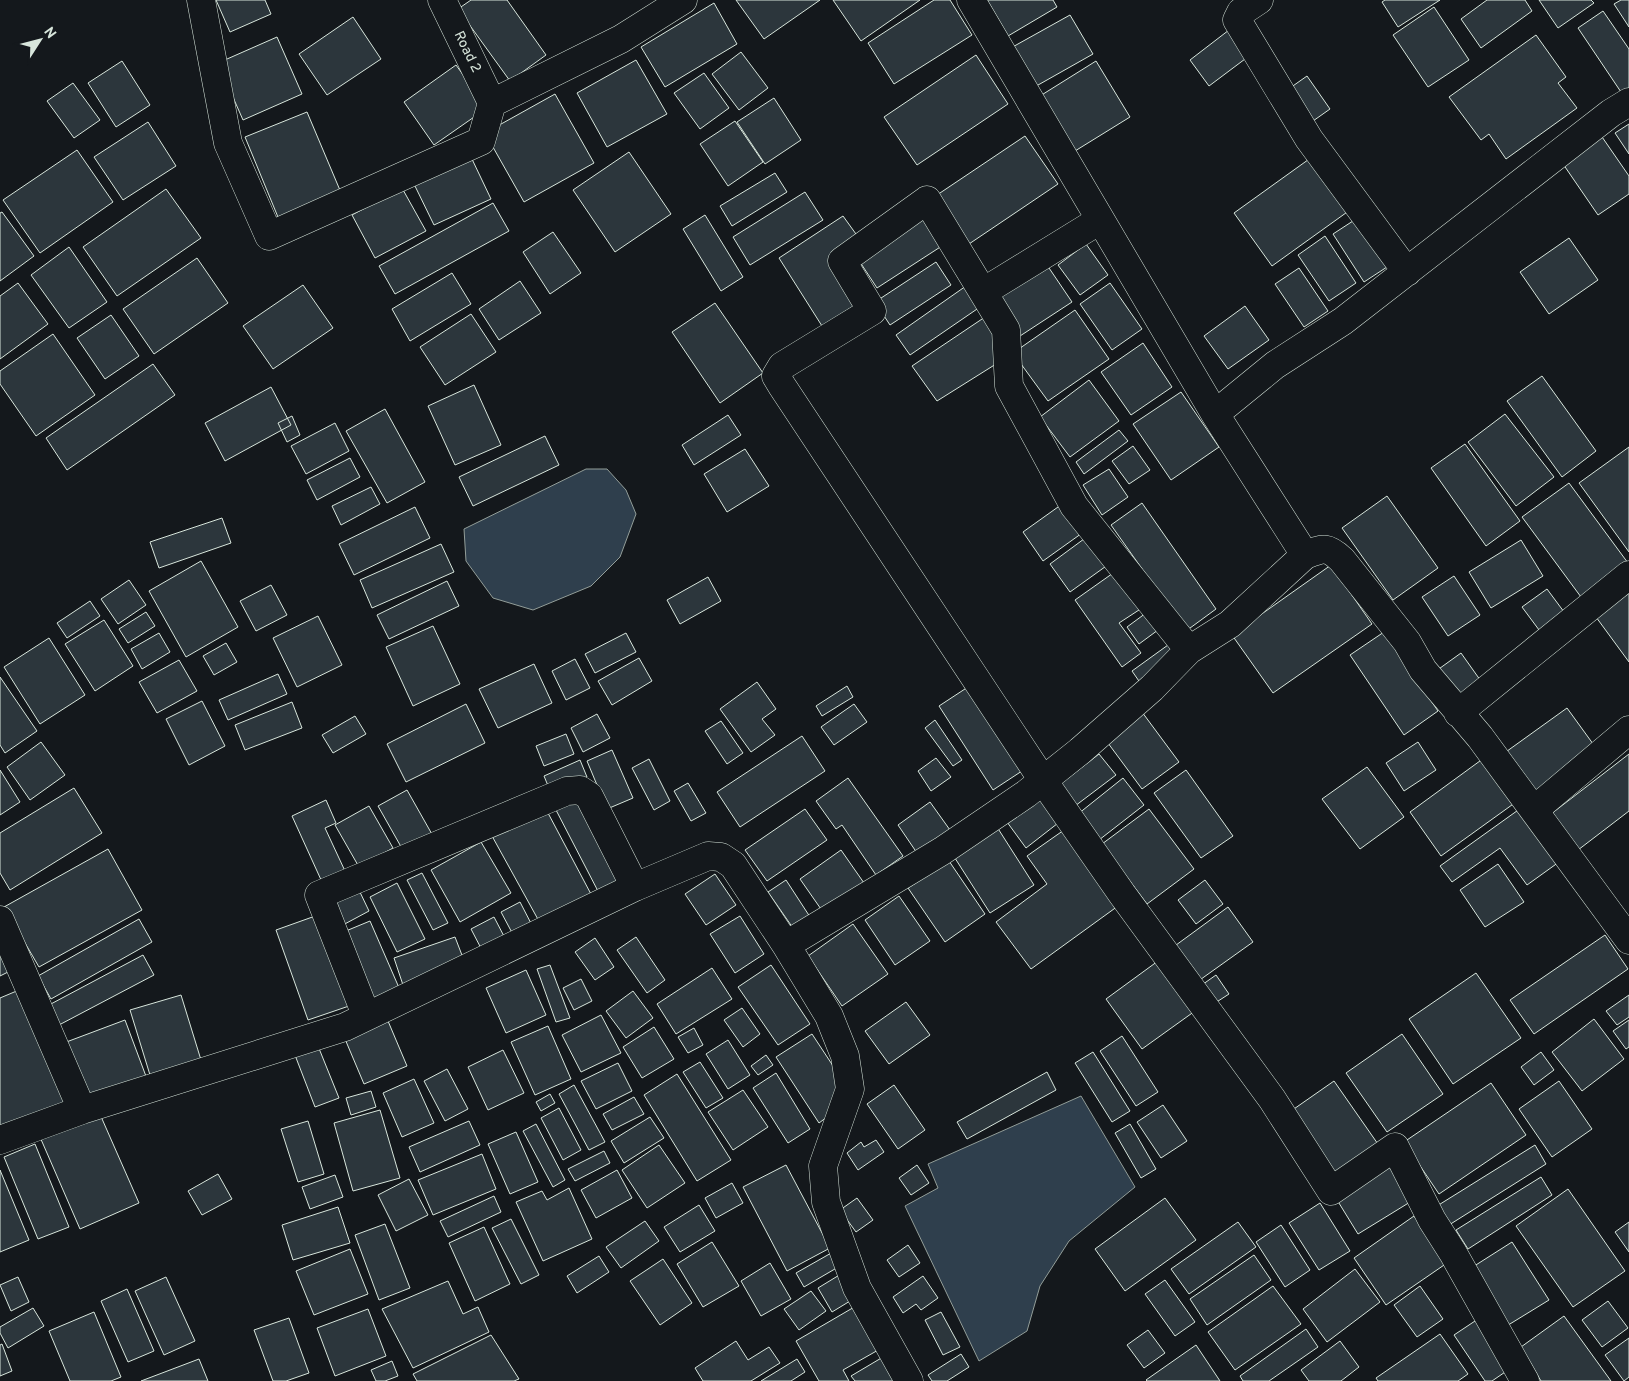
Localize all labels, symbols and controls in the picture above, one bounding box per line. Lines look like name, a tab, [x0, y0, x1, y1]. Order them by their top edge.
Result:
north arrow	[15, 15, 65, 65]
text: N	[39, 24, 59, 42]
street label: Road 2	[450, 28, 484, 76]

